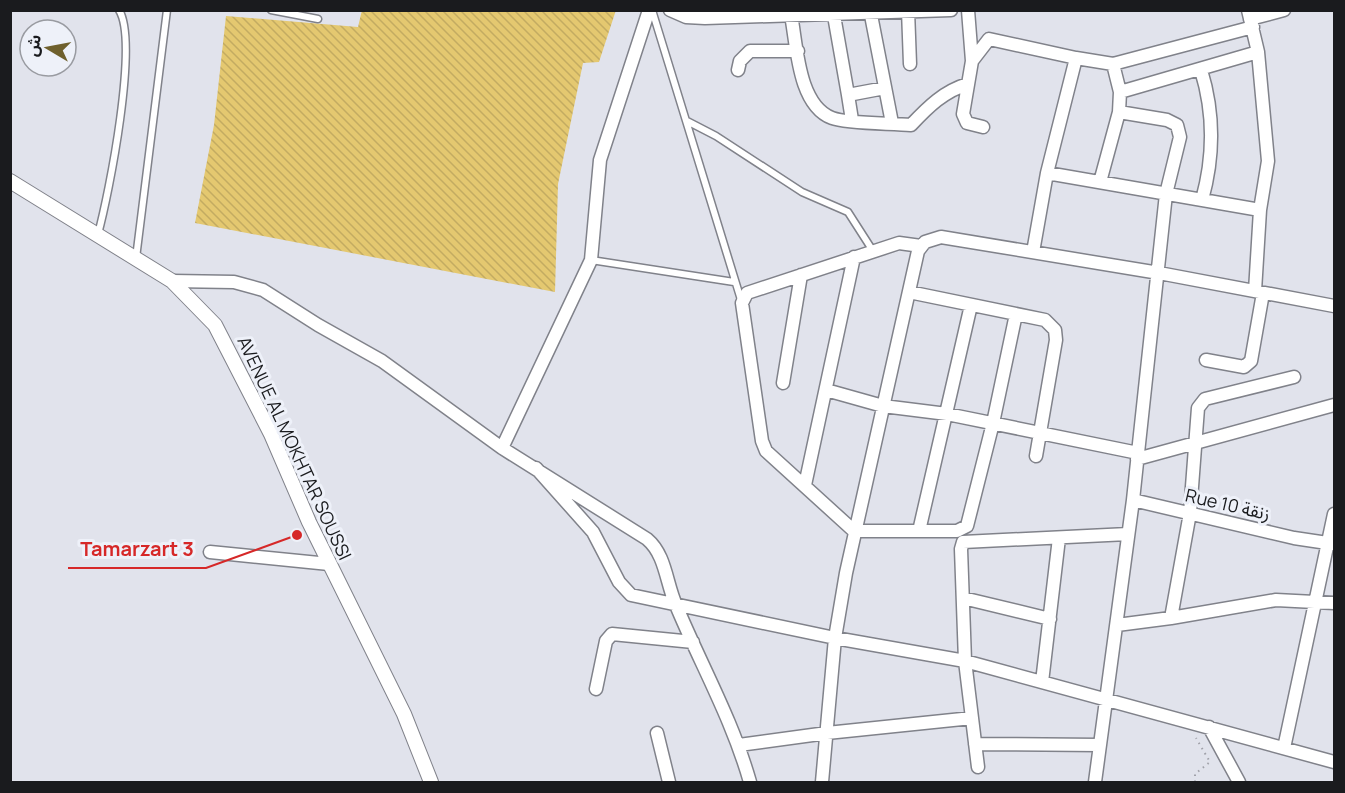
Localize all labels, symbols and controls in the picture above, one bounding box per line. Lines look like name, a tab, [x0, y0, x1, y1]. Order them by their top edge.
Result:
north arrow	[18, 18, 78, 78]
text: ش	[20, 33, 46, 58]
street label: AVENUE AL MOKHTAR SOUSSI	[233, 332, 357, 564]
street label: Rue 10 زنقة	[1183, 483, 1273, 525]
callout: Tamarzart 3	[68, 530, 206, 568]
text: Tamarzart 3	[80, 535, 194, 562]

